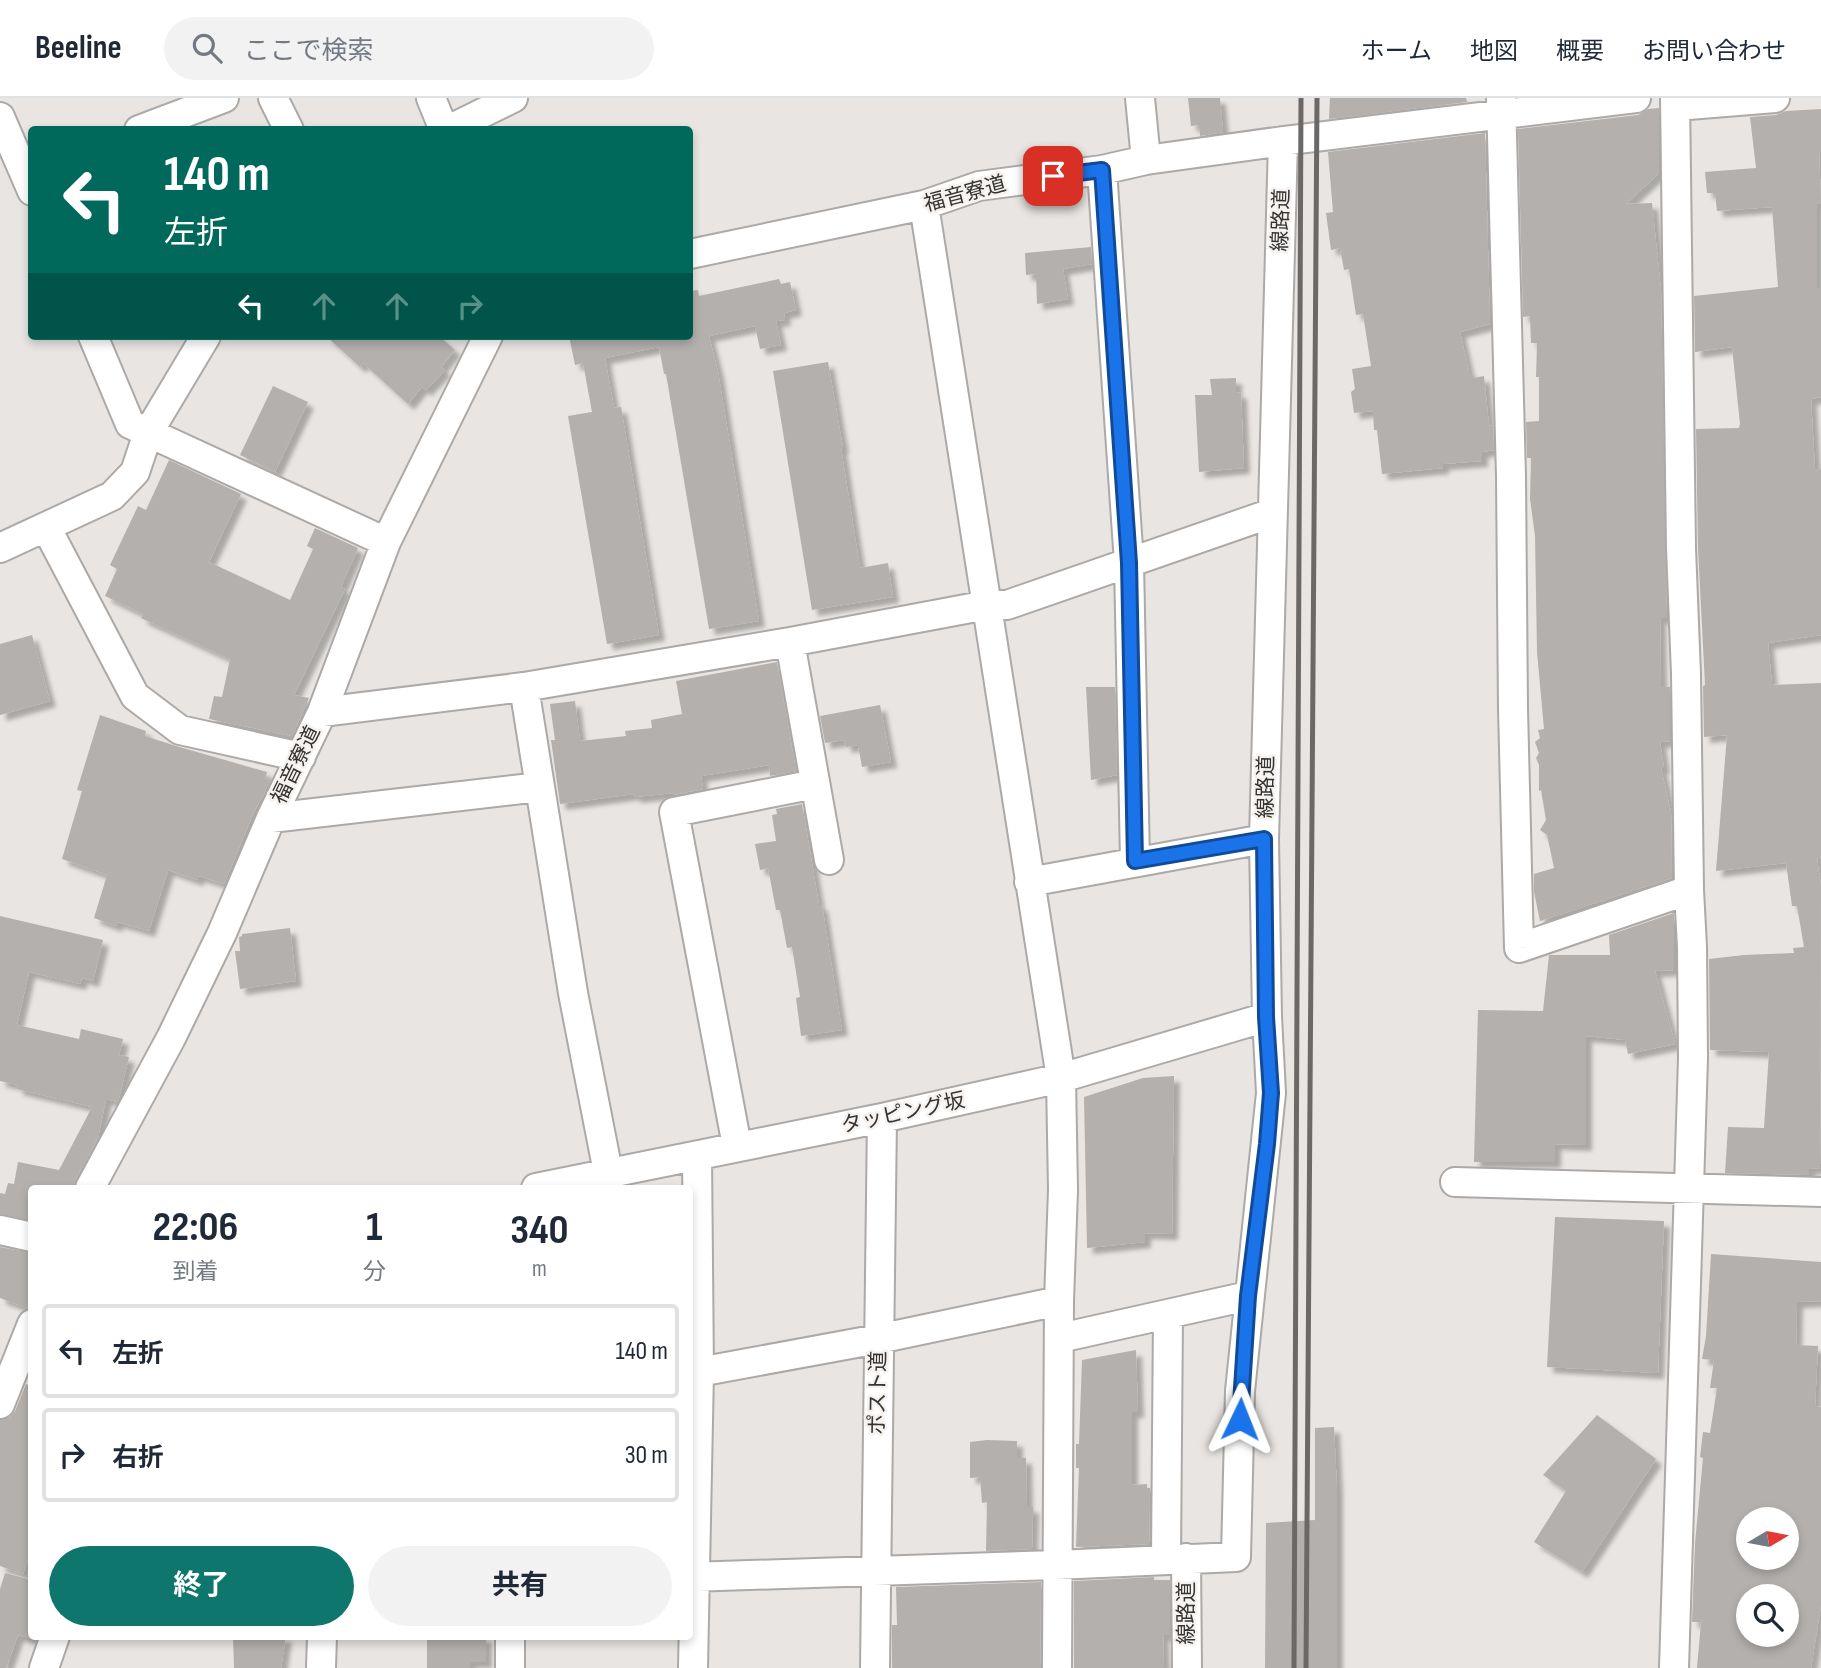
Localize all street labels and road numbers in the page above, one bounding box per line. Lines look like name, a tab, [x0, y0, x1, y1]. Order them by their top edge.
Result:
street label: 福音寮道	[921, 171, 1009, 217]
street label: 線路道	[1267, 188, 1295, 252]
street label: 福音寮道	[266, 722, 326, 808]
street label: 線路道	[1253, 755, 1279, 819]
street label: タッピング坂	[839, 1088, 967, 1138]
street label: ポスト道	[865, 1351, 891, 1435]
street label: 線路道	[1174, 1582, 1199, 1645]

